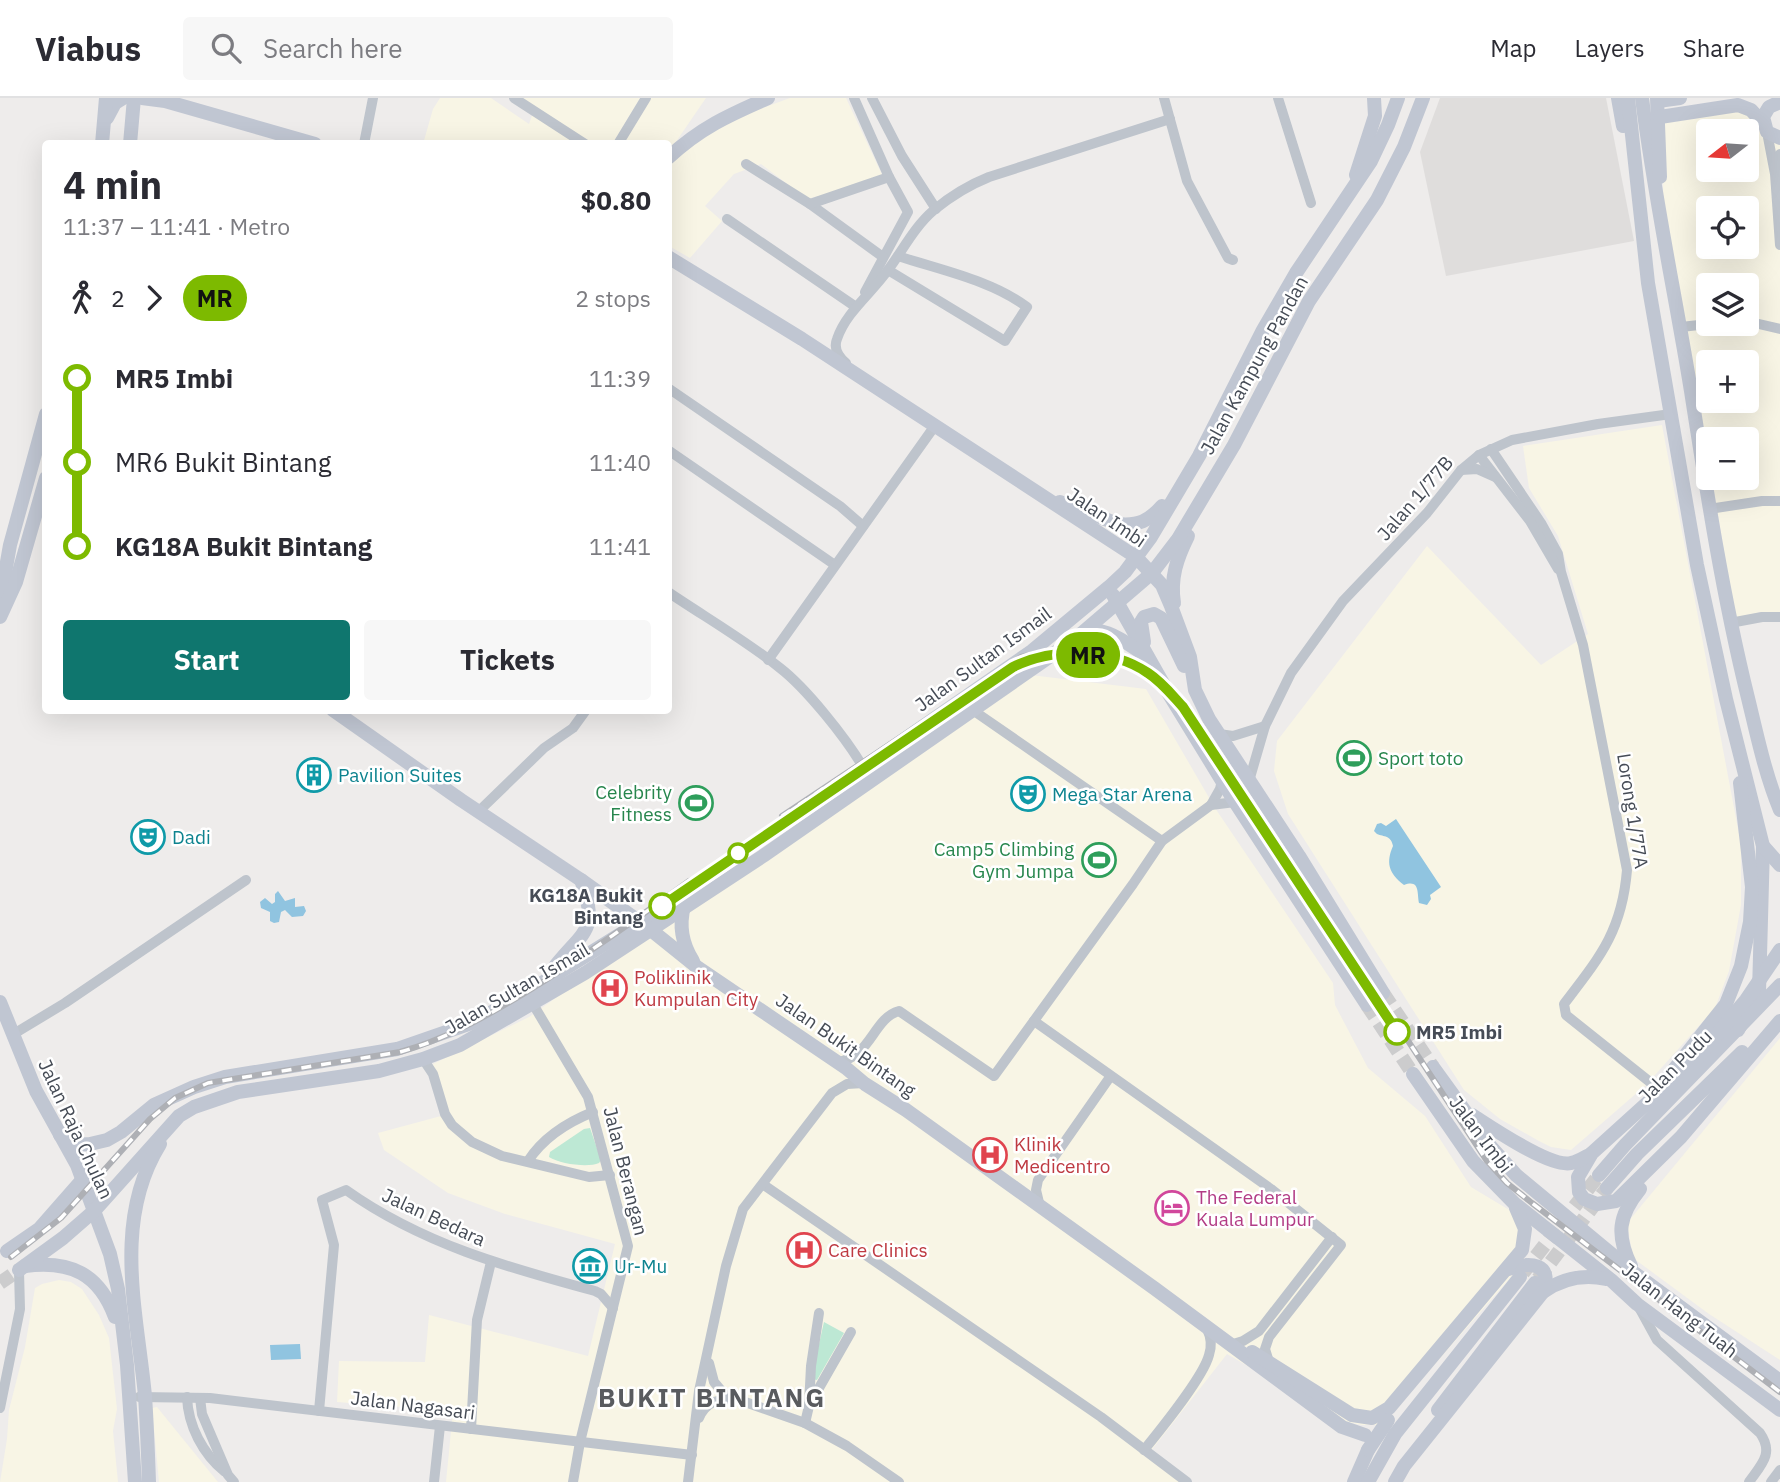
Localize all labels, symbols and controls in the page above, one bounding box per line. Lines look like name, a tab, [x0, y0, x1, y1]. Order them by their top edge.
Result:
search box	[183, 17, 673, 80]
text: Viabus	[35, 27, 141, 70]
icon: search	[207, 29, 245, 67]
text: Search here	[263, 31, 402, 65]
text: Map	[1490, 32, 1537, 64]
text: Layers	[1575, 32, 1645, 64]
text: Share	[1683, 32, 1745, 64]
north arrow	[1696, 119, 1759, 182]
map controls	[1696, 119, 1759, 490]
text: 4 min	[63, 160, 162, 209]
text: $0.80	[581, 183, 651, 217]
button: locate	[1696, 196, 1759, 259]
text: 11:37 – 11:41 · Metro	[63, 211, 290, 241]
street label: Jalan Kampung Pandan	[1195, 272, 1313, 458]
button: layers	[1696, 273, 1759, 336]
icon: walk	[63, 279, 101, 317]
icon: forward	[135, 279, 173, 317]
text: MR	[197, 282, 233, 314]
text: 2	[111, 283, 125, 313]
text: 2 stops	[575, 283, 651, 313]
button: +	[1696, 350, 1759, 413]
text: MR5 Imbi	[115, 361, 233, 395]
text: 11:39	[589, 363, 651, 393]
button: −	[1696, 427, 1759, 490]
text: MR6 Bukit Bintang	[115, 445, 331, 479]
text: 11:40	[589, 447, 651, 477]
street label: Jalan 1/77B	[1372, 451, 1458, 545]
street label: Jalan Imbi	[1063, 482, 1151, 552]
text: KG18A Bukit Bintang	[115, 529, 372, 563]
text: 11:41	[589, 531, 651, 561]
street label: Jalan Sultan Ismail	[910, 601, 1056, 717]
button: Start	[63, 620, 350, 700]
button: Tickets	[364, 620, 651, 700]
line badge: MR	[1056, 632, 1120, 678]
text: MR	[1070, 639, 1106, 671]
sports icon: Sport toto	[1335, 739, 1373, 777]
place label: Sport toto	[1378, 746, 1463, 770]
street label: Lorong 1/77A	[1612, 752, 1654, 870]
building icon: Pavilion Suites	[295, 756, 333, 794]
place label: Pavilion Suites	[338, 763, 462, 787]
theatre icon: Mega Star Arena	[1009, 775, 1047, 813]
place label: Celebrity Fitness	[595, 780, 673, 826]
place label: Mega Star Arena	[1052, 782, 1192, 806]
sports icon: Celebrity Fitness	[677, 784, 715, 822]
theatre icon: Dadi	[129, 818, 167, 856]
place label: Dadi	[172, 825, 211, 849]
place label: Camp5 Climbing Gym Jumpa	[934, 837, 1074, 883]
sports icon: Camp5 Climbing Gym Jumpa	[1080, 841, 1118, 879]
unlabelled marker	[728, 843, 748, 863]
place label: KG18A Bukit Bintang	[529, 883, 643, 929]
marker: KG18A Bukit Bintang	[649, 893, 675, 919]
street label: Jalan Sultan Ismail	[440, 937, 594, 1039]
place label: Poliklinik Kumpulan City	[634, 965, 759, 1011]
hospital icon: Poliklinik Kumpulan City	[591, 969, 629, 1007]
street label: Jalan Bukit Bintang	[771, 988, 921, 1102]
marker: MR5 Imbi	[1384, 1019, 1410, 1045]
place label: MR5 Imbi	[1416, 1020, 1502, 1044]
street label: Jalan Pudu	[1633, 1024, 1717, 1108]
street label: Jalan Raja Chulan	[33, 1055, 119, 1203]
street label: Jalan Imbi	[1444, 1091, 1518, 1177]
street label: Jalan Berangan	[598, 1104, 654, 1238]
place label: Klinik Medicentro	[1014, 1132, 1110, 1178]
hospital icon: Klinik Medicentro	[971, 1136, 1009, 1174]
street label: Jalan Bedara	[378, 1183, 490, 1251]
place label: The Federal Kuala Lumpur	[1196, 1185, 1314, 1231]
hotel icon: The Federal Kuala Lumpur	[1153, 1189, 1191, 1227]
hospital icon: Care Clinics	[785, 1231, 823, 1269]
place label: Care Clinics	[828, 1238, 928, 1262]
museum icon: Ur-Mu	[571, 1247, 609, 1285]
place label: Ur-Mu	[614, 1254, 667, 1278]
street label: Jalan Hang Tuah	[1617, 1257, 1743, 1363]
district label: BUKIT BINTANG	[598, 1380, 826, 1414]
street label: Jalan Nagasari	[349, 1385, 477, 1425]

